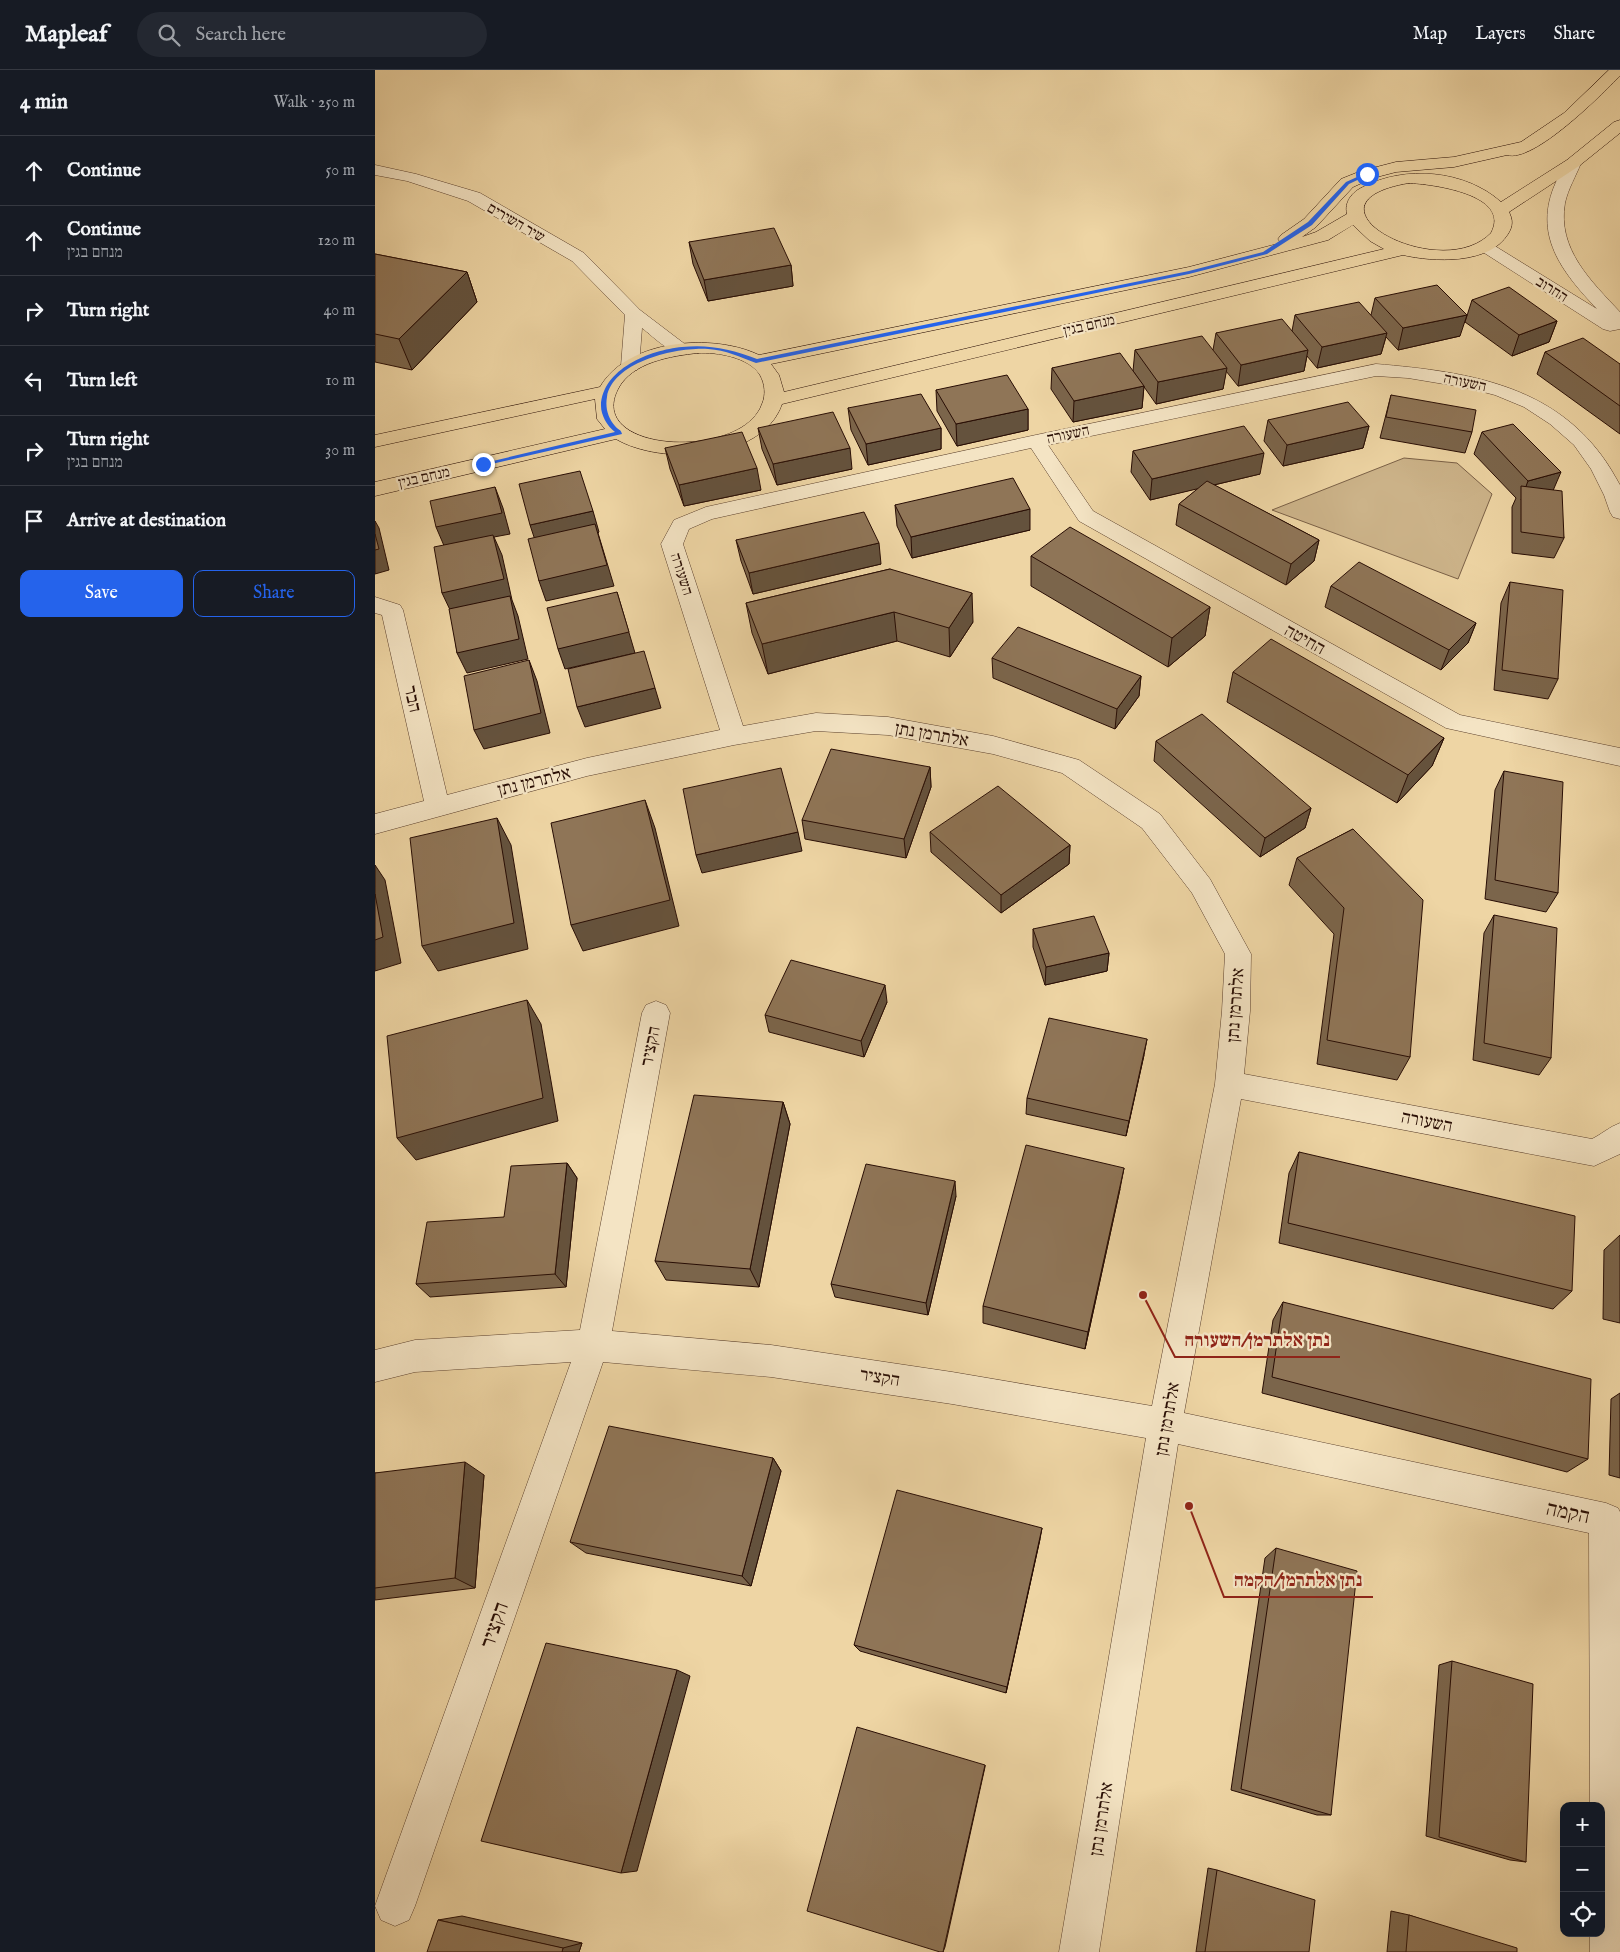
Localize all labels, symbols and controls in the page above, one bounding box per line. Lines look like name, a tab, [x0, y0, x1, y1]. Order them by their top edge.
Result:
search box	[137, 12, 487, 57]
text: Mapleaf	[25, 19, 107, 50]
icon: search	[155, 21, 183, 49]
text: Search here	[195, 23, 286, 47]
text: Map	[1413, 23, 1447, 46]
text: Layers	[1475, 23, 1526, 46]
text: Share	[1554, 23, 1595, 46]
text: 4 min	[20, 89, 68, 116]
text: Walk · 250 m	[273, 93, 355, 113]
icon: ahead	[20, 157, 48, 185]
text: Continue	[67, 159, 141, 183]
text: 50 m	[326, 161, 355, 181]
route start	[1356, 163, 1379, 186]
street label: שיר השירים	[483, 198, 548, 247]
text: Continue	[67, 218, 141, 242]
icon: ahead	[20, 227, 48, 255]
text: 120 m	[318, 231, 355, 251]
text: מנחם בגין	[67, 243, 123, 263]
street label: החרוב	[1532, 272, 1571, 307]
icon: right	[20, 297, 48, 325]
text: Turn right	[67, 299, 149, 323]
text: 40 m	[323, 301, 355, 321]
street label: מנחם בגין	[1061, 310, 1117, 341]
icon: left	[20, 367, 48, 395]
text: Turn left	[67, 369, 138, 393]
street label: השעורה	[1442, 369, 1488, 396]
text: 10 m	[325, 371, 355, 391]
street label: השעורה	[1045, 421, 1091, 448]
text: Turn right	[67, 428, 149, 452]
icon: right	[20, 437, 48, 465]
text: 30 m	[325, 441, 355, 461]
text: מנחם בגין	[67, 453, 123, 473]
route end	[472, 453, 495, 476]
street label: מנחם בגין	[396, 462, 452, 493]
icon: arrive	[20, 507, 48, 535]
text: Arrive at destination	[67, 509, 226, 533]
street label: השעורה	[666, 551, 697, 598]
button: Save	[20, 570, 183, 617]
button: Share	[193, 570, 355, 617]
street label: החיטה	[1280, 620, 1329, 661]
street label: הבר	[397, 684, 426, 715]
street label: אלתרמן נתן	[893, 718, 971, 753]
street label: אלתרמן נתן	[495, 762, 573, 803]
street label: אלתרמן נתן	[1222, 967, 1251, 1043]
street label: הקציר	[636, 1024, 667, 1068]
street label: השעורה	[1399, 1106, 1455, 1139]
callout: נתן אלתרמן/השעורה	[1175, 1323, 1340, 1357]
text: נתן אלתרמן/השעורה	[1184, 1329, 1330, 1353]
street label: הקציר	[858, 1364, 901, 1393]
street label: אלתרמן נתן	[1151, 1380, 1186, 1458]
street label: הקמה	[1543, 1496, 1592, 1531]
callout: נתן אלתרמן/הקמה	[1224, 1563, 1373, 1597]
text: נתן אלתרמן/הקמה	[1234, 1569, 1362, 1593]
street label: הקציר	[475, 1599, 516, 1652]
street label: אלתרמן נתן	[1085, 1781, 1120, 1858]
map controls	[1560, 1802, 1605, 1937]
button: +	[1560, 1802, 1605, 1847]
button: −	[1560, 1847, 1605, 1892]
button: locate	[1560, 1892, 1605, 1937]

